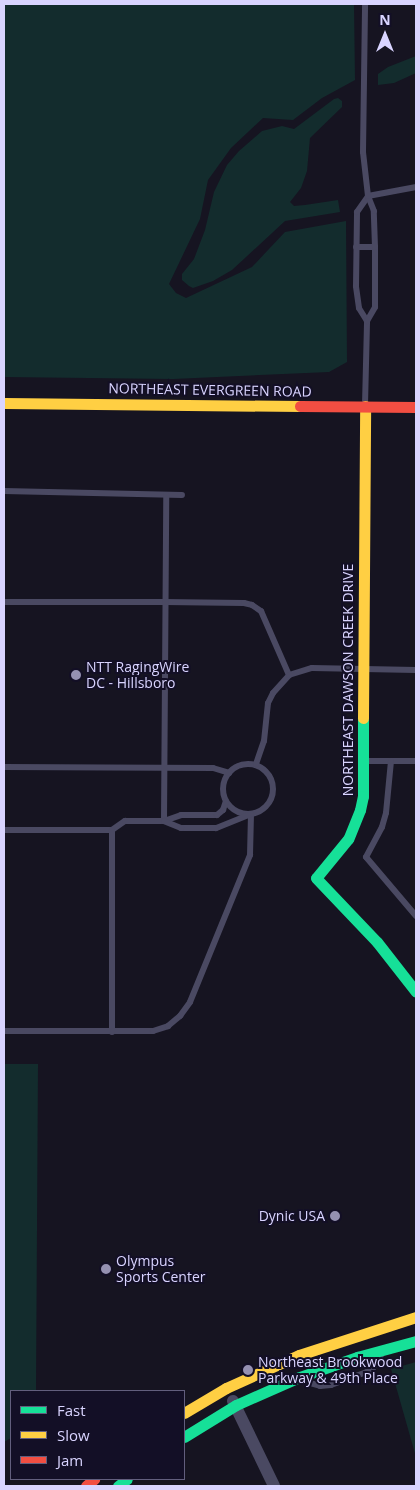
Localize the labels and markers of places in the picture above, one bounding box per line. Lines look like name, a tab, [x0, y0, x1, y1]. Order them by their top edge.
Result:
place label: NTT RagingWire DC - Hillsboro	[86, 659, 189, 692]
marker: NTT RagingWire DC - Hillsboro	[70, 669, 82, 681]
place label: Dynic USA	[259, 1208, 325, 1224]
marker: Dynic USA	[329, 1210, 341, 1222]
place label: Olympus Sports Center	[116, 1253, 206, 1285]
marker: Olympus Sports Center	[100, 1263, 112, 1275]
place label: Northeast Brookwood Parkway & 49th Place	[258, 1354, 402, 1386]
marker: Northeast Brookwood Parkway & 49th Place	[242, 1364, 254, 1376]

